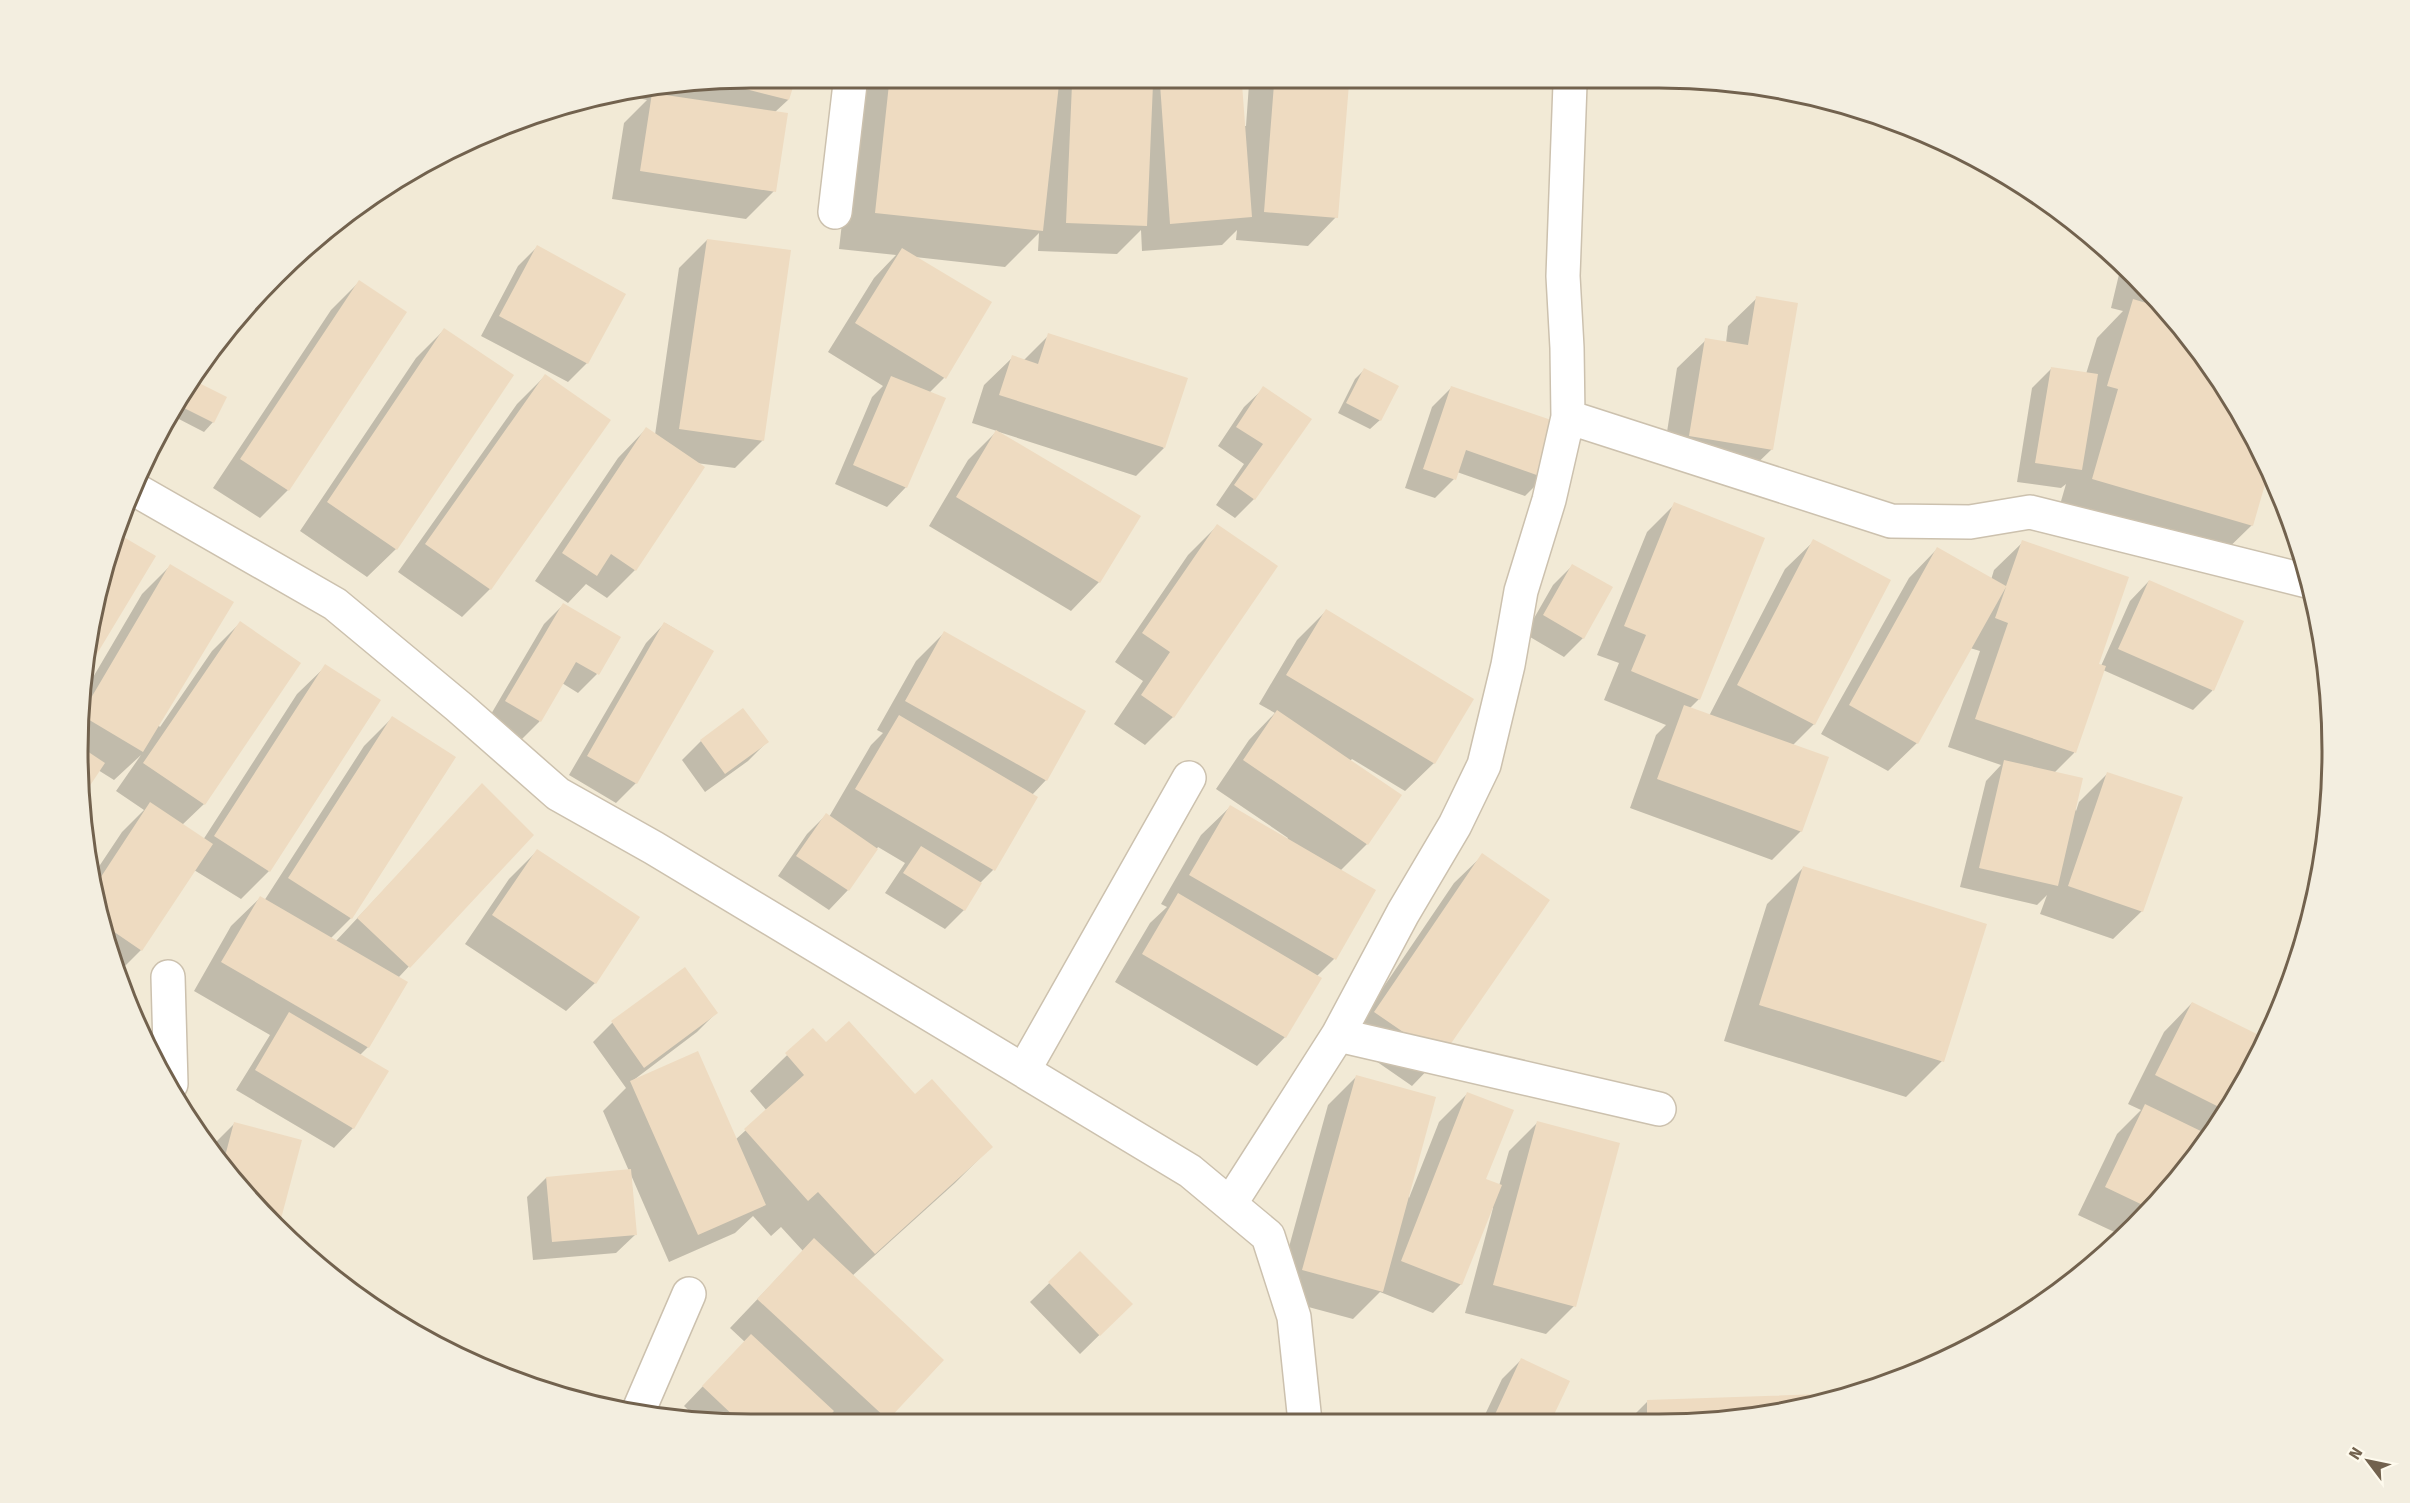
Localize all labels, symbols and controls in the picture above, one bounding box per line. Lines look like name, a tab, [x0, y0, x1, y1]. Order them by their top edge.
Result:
north arrow	[2338, 1431, 2398, 1491]
text: N	[2345, 1444, 2367, 1463]

